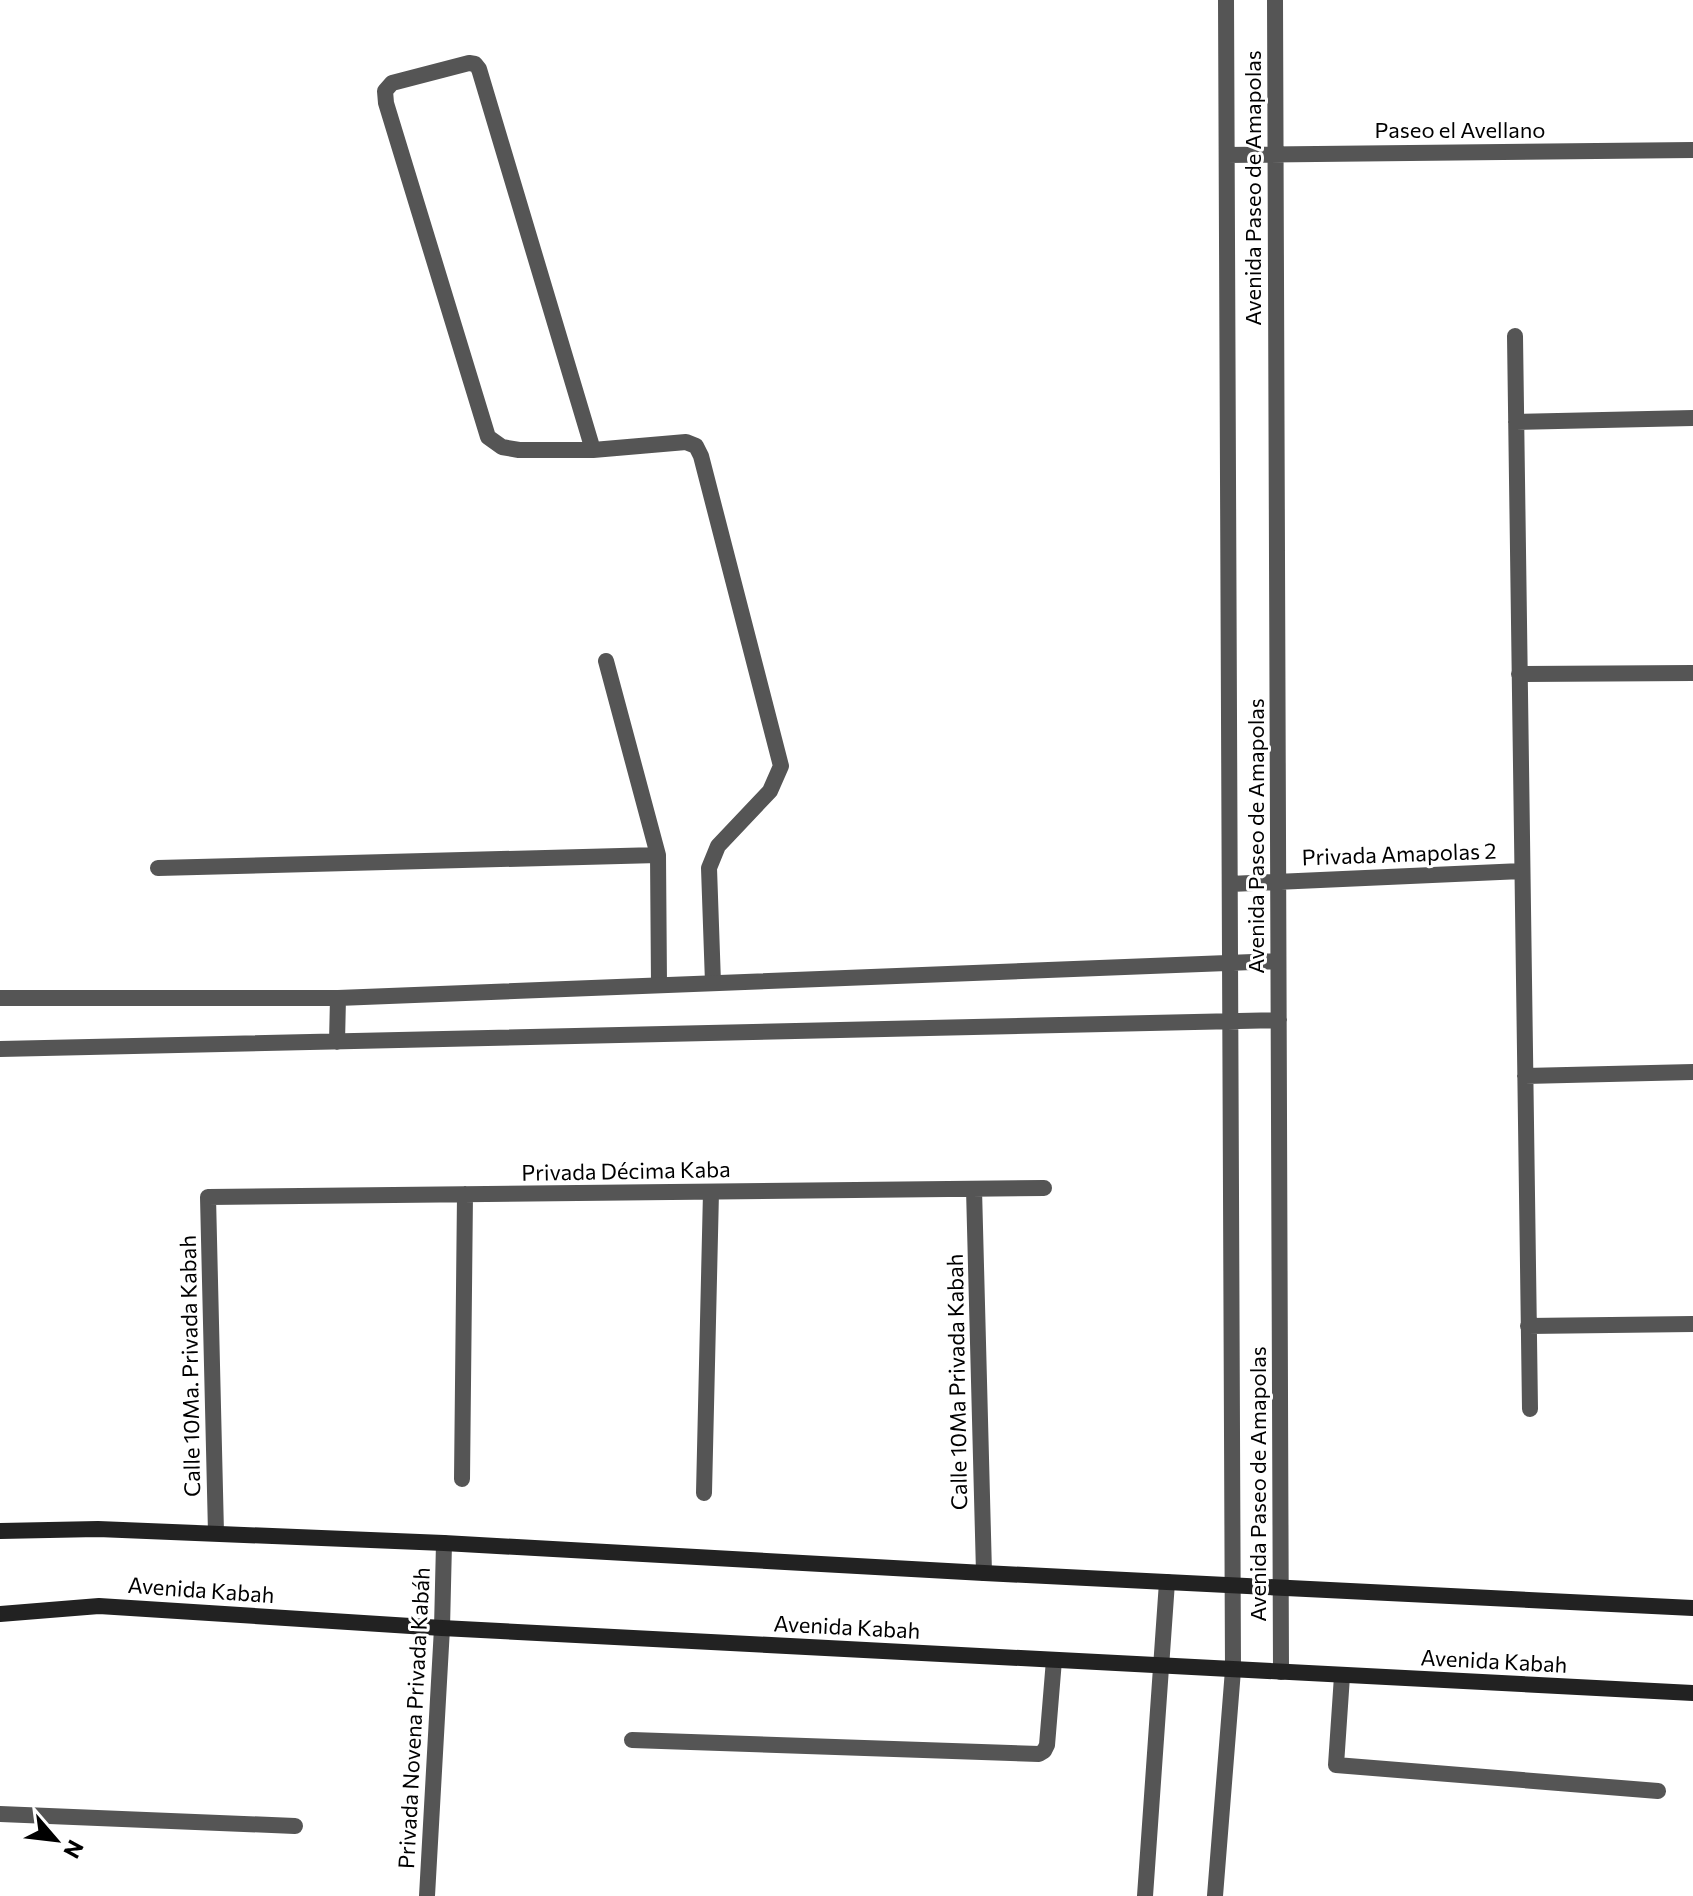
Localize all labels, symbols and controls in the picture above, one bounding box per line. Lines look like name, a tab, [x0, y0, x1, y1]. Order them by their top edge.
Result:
street label: Avenida Paseo de Amapolas	[1239, 50, 1266, 326]
street label: Paseo el Avellano	[1375, 116, 1545, 143]
street label: Avenida Paseo de Amapolas	[1242, 698, 1269, 974]
street label: Privada Amapolas 2	[1301, 837, 1497, 870]
street label: Privada Décima Kaba	[521, 1155, 731, 1186]
street label: Calle 10Ma. Privada Kabah	[174, 1235, 205, 1497]
street label: Calle 10Ma Privada Kabah	[941, 1254, 972, 1510]
street label: Avenida Paseo de Amapolas	[1244, 1346, 1271, 1622]
street label: Privada Novena Privada Kabáh	[392, 1566, 435, 1869]
street label: Avenida Kabah	[127, 1571, 275, 1608]
street label: Avenida Kabah	[773, 1609, 921, 1644]
street label: Avenida Kabah	[1420, 1643, 1568, 1678]
north arrow	[16, 1800, 96, 1880]
text: N	[58, 1836, 90, 1863]

